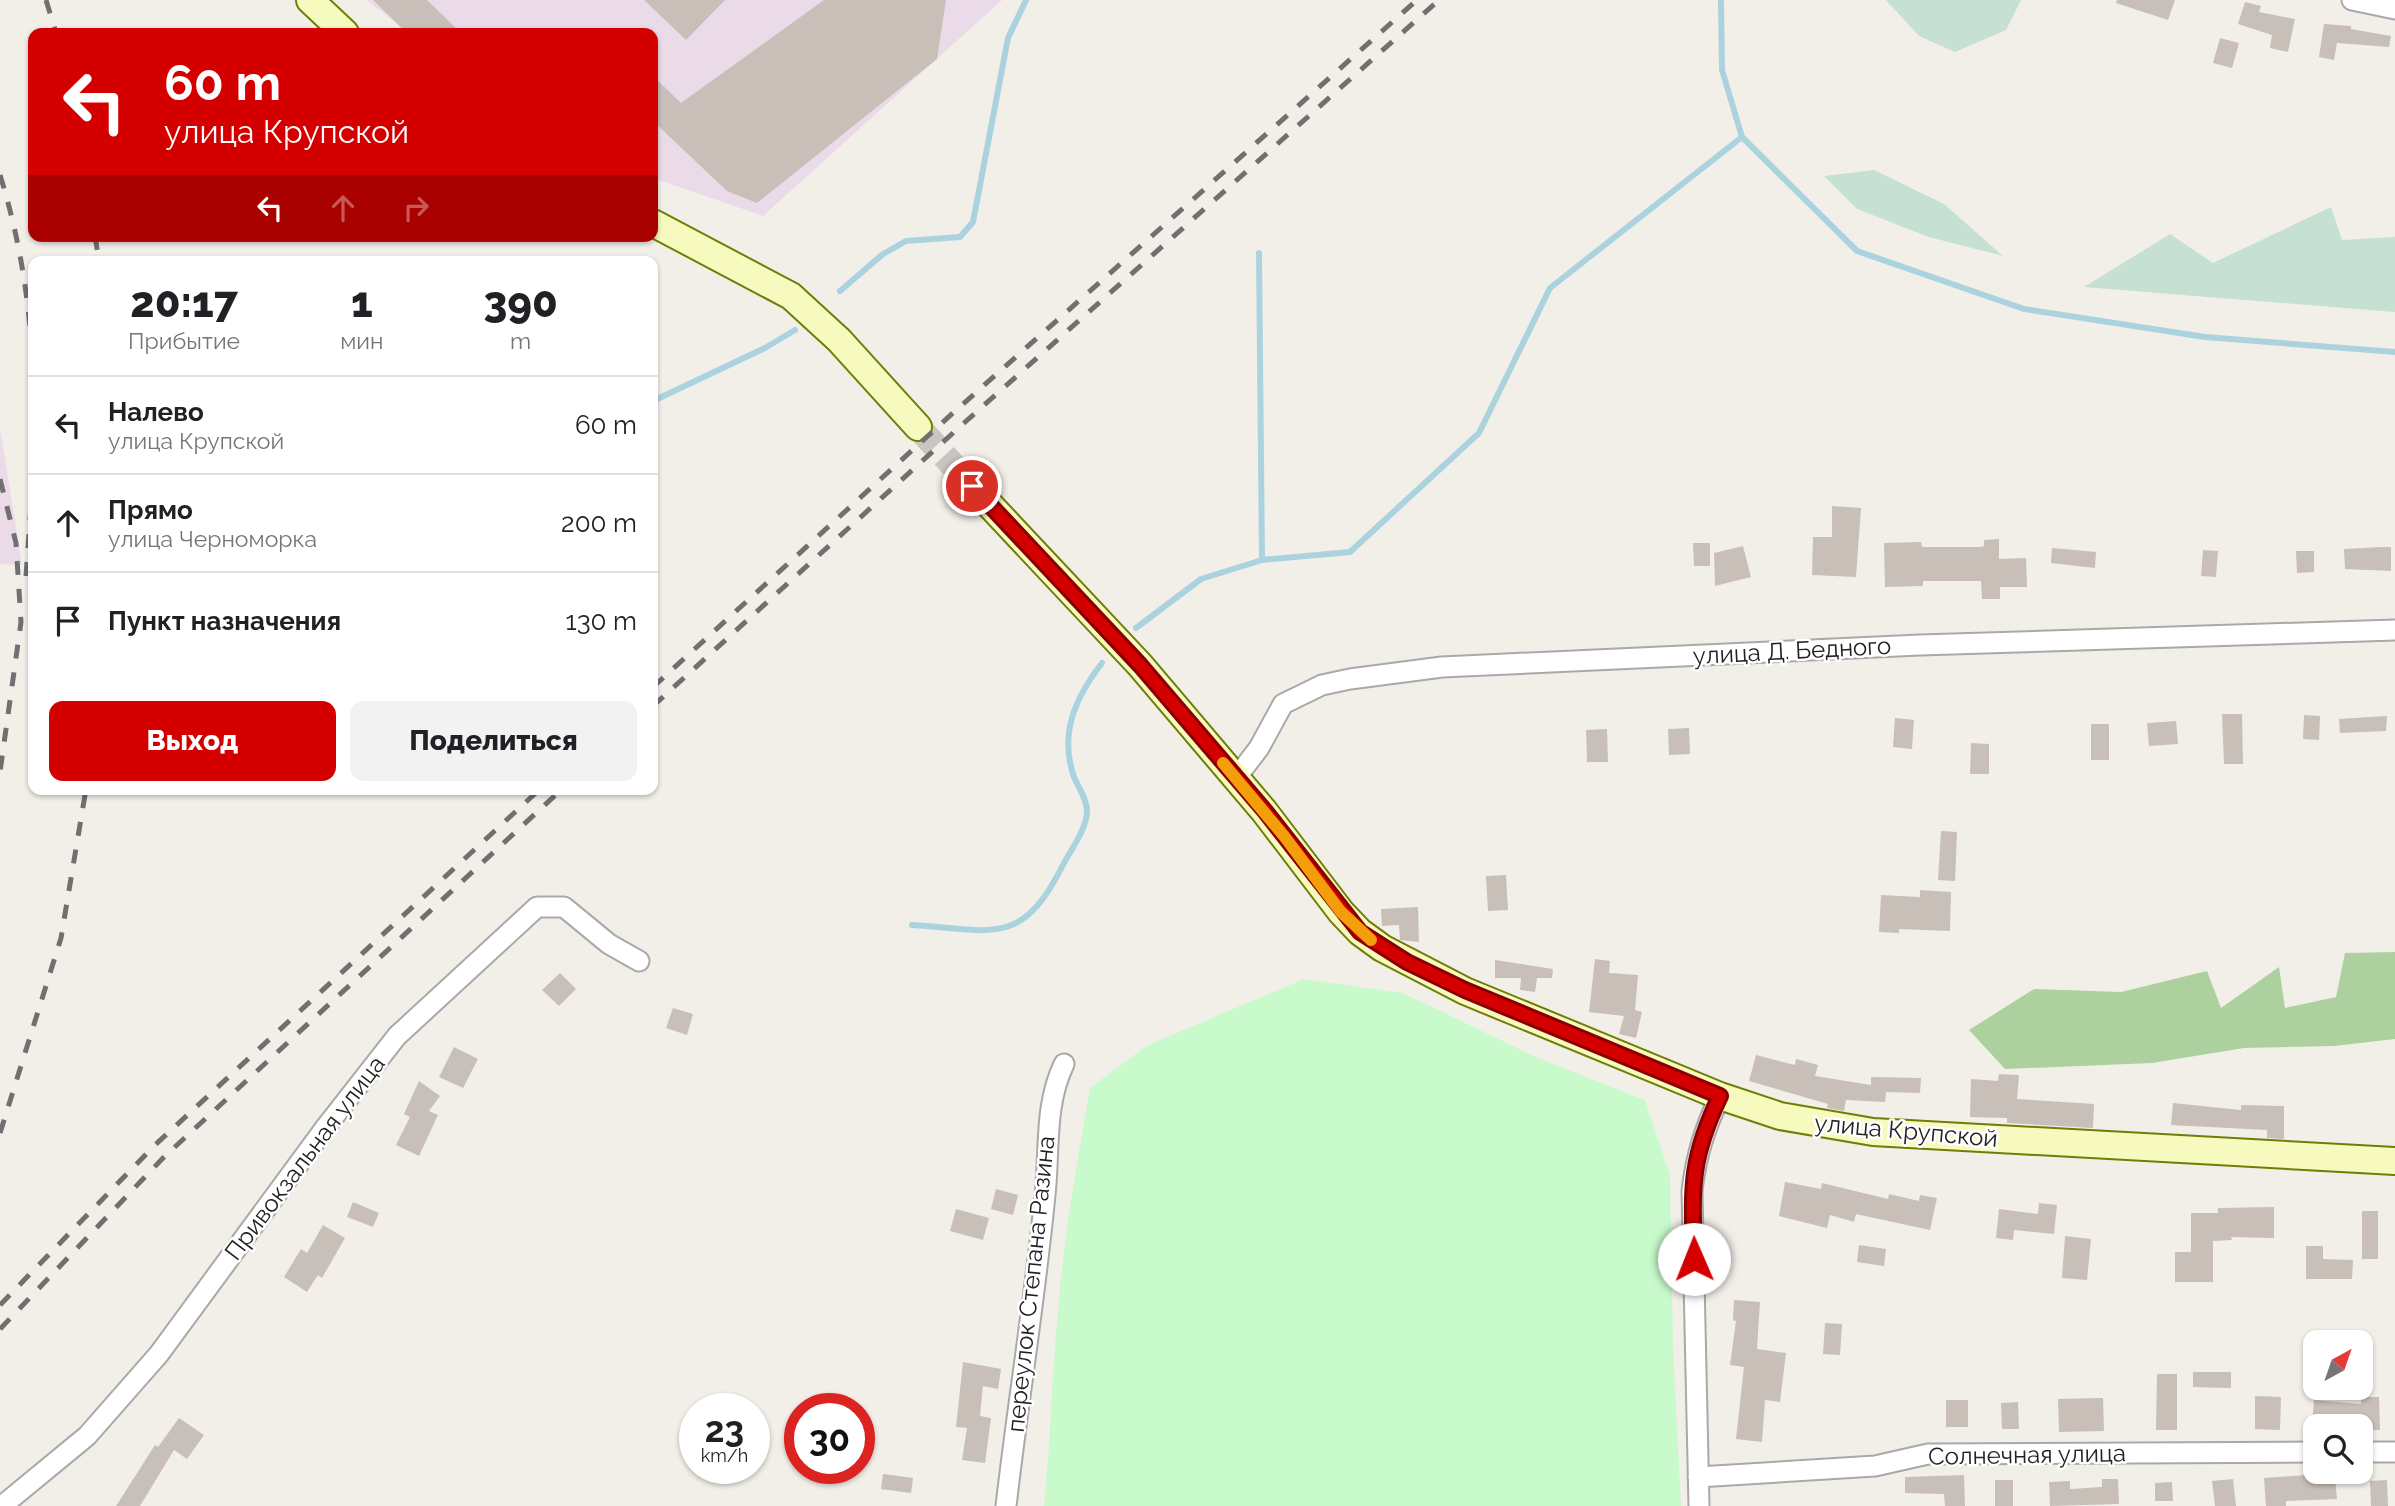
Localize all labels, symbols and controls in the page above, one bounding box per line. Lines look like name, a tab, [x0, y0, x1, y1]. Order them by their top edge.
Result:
text: 60 m	[164, 54, 281, 111]
icon: left	[49, 56, 140, 147]
text: улица Крупской	[164, 113, 409, 150]
icon: left	[251, 189, 289, 227]
icon: ahead	[324, 189, 362, 227]
icon: right	[397, 189, 435, 227]
text: 20:17	[130, 278, 238, 327]
text: 1	[351, 278, 373, 327]
text: 390	[483, 278, 558, 327]
text: Прибытие	[128, 327, 240, 354]
text: мин	[340, 327, 383, 354]
text: m	[510, 327, 531, 354]
text: Налево	[108, 397, 204, 427]
icon: left	[49, 406, 87, 444]
text: 60 m	[575, 410, 637, 440]
text: улица Крупской	[108, 427, 284, 454]
pin	[942, 456, 1002, 516]
icon: arrive	[953, 467, 991, 505]
text: Прямо	[108, 495, 193, 525]
icon: ahead	[49, 504, 87, 542]
text: 200 m	[561, 508, 637, 538]
text: улица Черноморка	[108, 525, 317, 552]
icon: arrive	[49, 602, 87, 640]
text: Пункт назначения	[108, 606, 341, 636]
text: 130 m	[566, 606, 637, 636]
street label: улица Д. Бедного	[1692, 631, 1892, 670]
button: Выход	[49, 701, 336, 781]
button: Поделиться	[350, 701, 637, 781]
street label: Привокзальная улица	[218, 1050, 391, 1266]
street label: улица Крупской	[1813, 1108, 1999, 1153]
street label: переулок Степана Разина	[1001, 1134, 1060, 1434]
position arrow	[1657, 1222, 1731, 1296]
north arrow	[2303, 1330, 2373, 1400]
map controls	[2303, 1330, 2373, 1484]
speed limit sign: 30	[784, 1393, 875, 1484]
text: 23	[705, 1409, 744, 1450]
button: search	[2303, 1414, 2373, 1484]
street label: Солнечная улица	[1928, 1438, 2126, 1471]
text: km/h	[701, 1445, 748, 1466]

